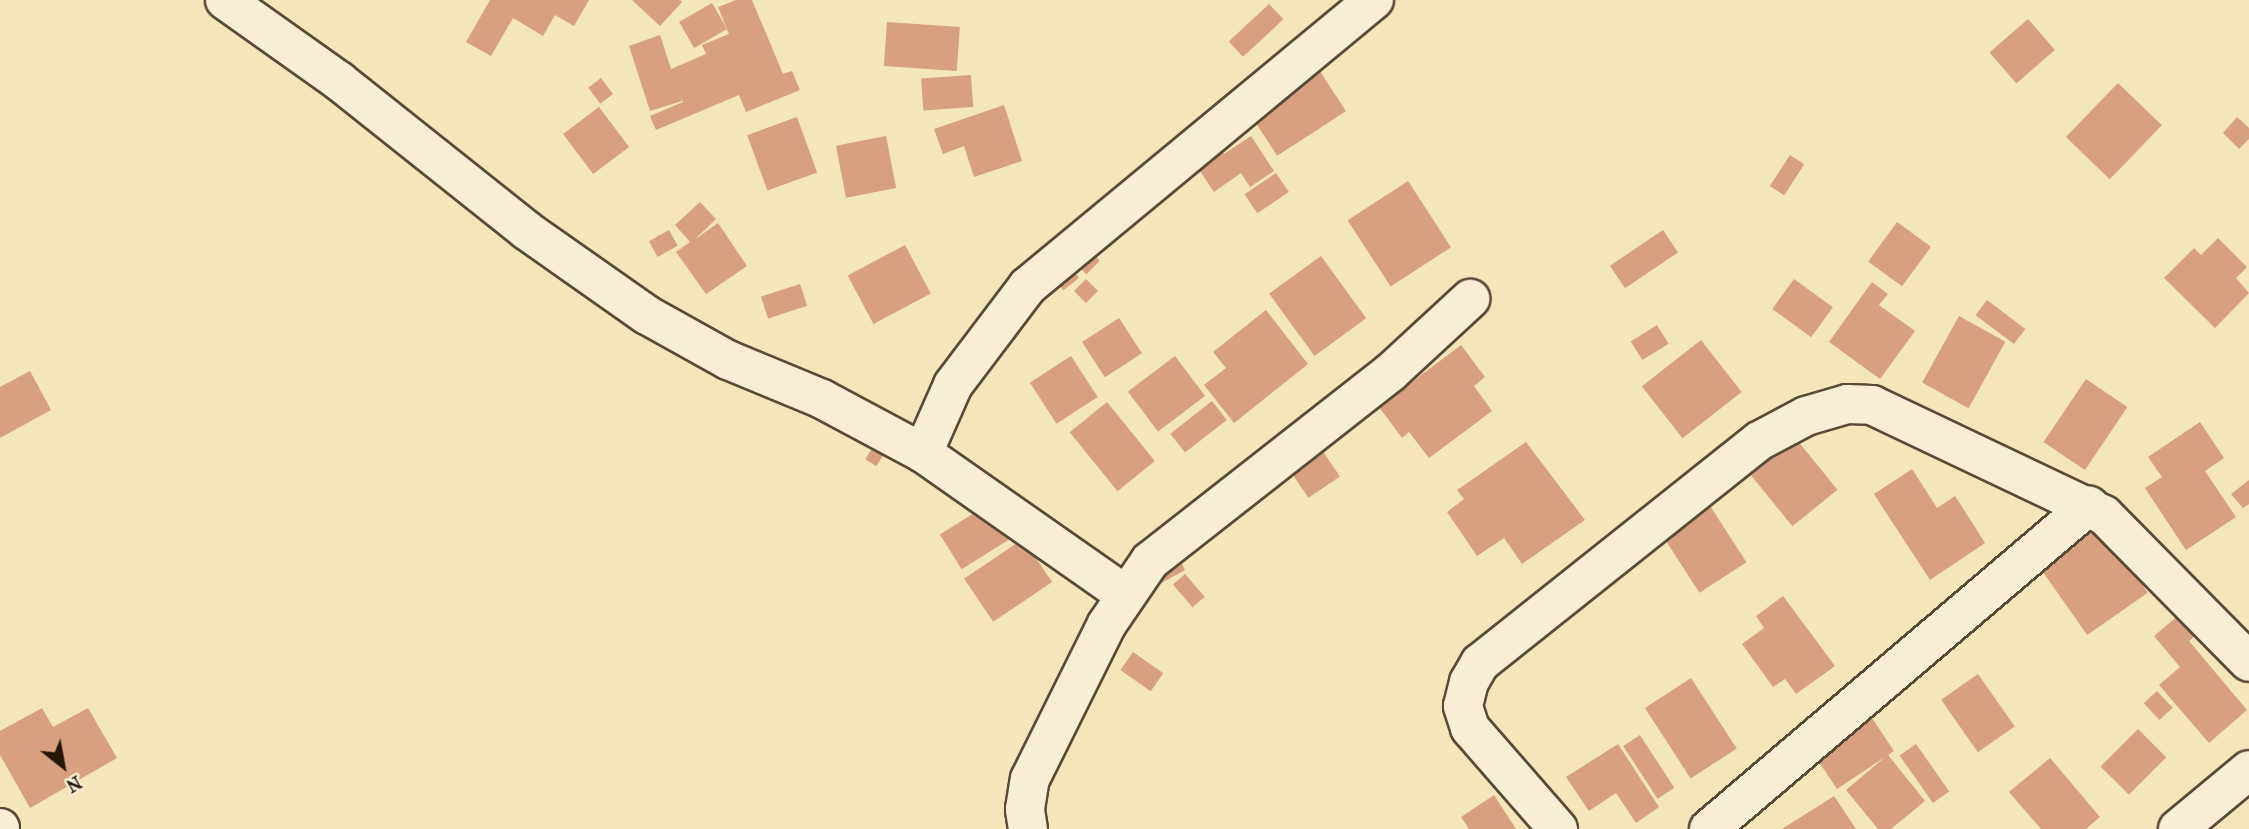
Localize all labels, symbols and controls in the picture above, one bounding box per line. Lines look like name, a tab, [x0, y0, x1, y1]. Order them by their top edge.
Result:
north arrow	[28, 731, 98, 801]
text: N	[62, 771, 86, 797]

